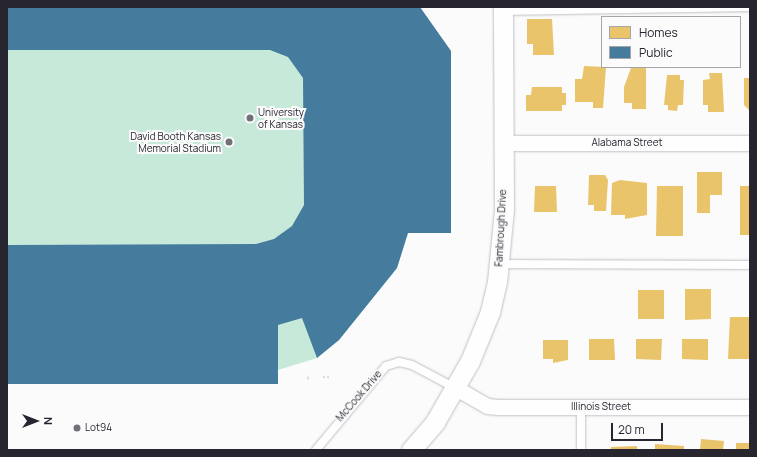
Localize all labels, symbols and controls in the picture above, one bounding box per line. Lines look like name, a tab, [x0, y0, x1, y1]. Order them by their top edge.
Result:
legend	[601, 16, 741, 68]
text: Homes	[639, 24, 678, 41]
text: Public	[639, 44, 673, 61]
place label: University of Kansas	[258, 106, 304, 130]
marker: University of Kansas	[245, 113, 255, 123]
place label: David Booth Kansas Memorial Stadium	[130, 130, 221, 154]
marker: David Booth Kansas Memorial Stadium	[224, 137, 234, 147]
street label: Alabama Street	[591, 137, 663, 149]
street label: Fambrough Drive	[493, 189, 509, 267]
street label: McCook Drive	[334, 368, 384, 424]
north arrow	[16, 401, 56, 441]
street label: Illinois Street	[571, 401, 631, 413]
scale bar	[613, 415, 665, 441]
text: N	[41, 417, 56, 425]
text: 20 m	[618, 421, 645, 438]
place label: Lot94	[85, 422, 112, 434]
marker: Lot94	[72, 423, 82, 433]

